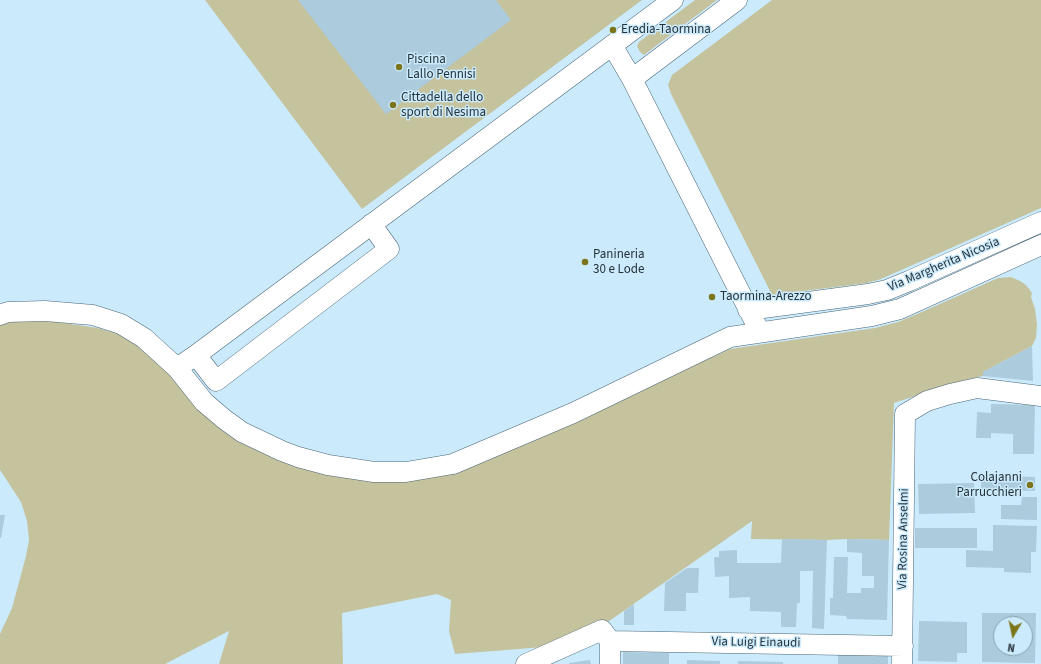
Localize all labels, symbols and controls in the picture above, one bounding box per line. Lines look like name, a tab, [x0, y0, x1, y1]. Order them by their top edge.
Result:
place label: Eredia-Taormina	[621, 22, 711, 38]
marker: Eredia-Taormina	[608, 25, 618, 35]
place label: Piscina Lallo Pennisi	[407, 52, 476, 83]
marker: Piscina Lallo Pennisi	[394, 62, 404, 72]
place label: Cittadella dello sport di Nesima	[401, 90, 486, 121]
marker: Cittadella dello sport di Nesima	[388, 100, 398, 110]
street label: Via Margherita Nicosia	[886, 234, 1002, 296]
place label: Panineria 30 e Lode	[593, 247, 644, 278]
marker: Panineria 30 e Lode	[580, 257, 590, 267]
place label: Taormina-Arezzo	[720, 289, 812, 305]
marker: Taormina-Arezzo	[707, 292, 717, 302]
place label: Colajanni Parrucchieri	[957, 470, 1022, 501]
marker: Colajanni Parrucchieri	[1025, 480, 1035, 490]
street label: Via Rosina Anselmi	[895, 488, 913, 590]
north arrow	[993, 616, 1033, 656]
street label: Via Luigi Einaudi	[711, 634, 801, 652]
text: N	[1006, 639, 1016, 655]

